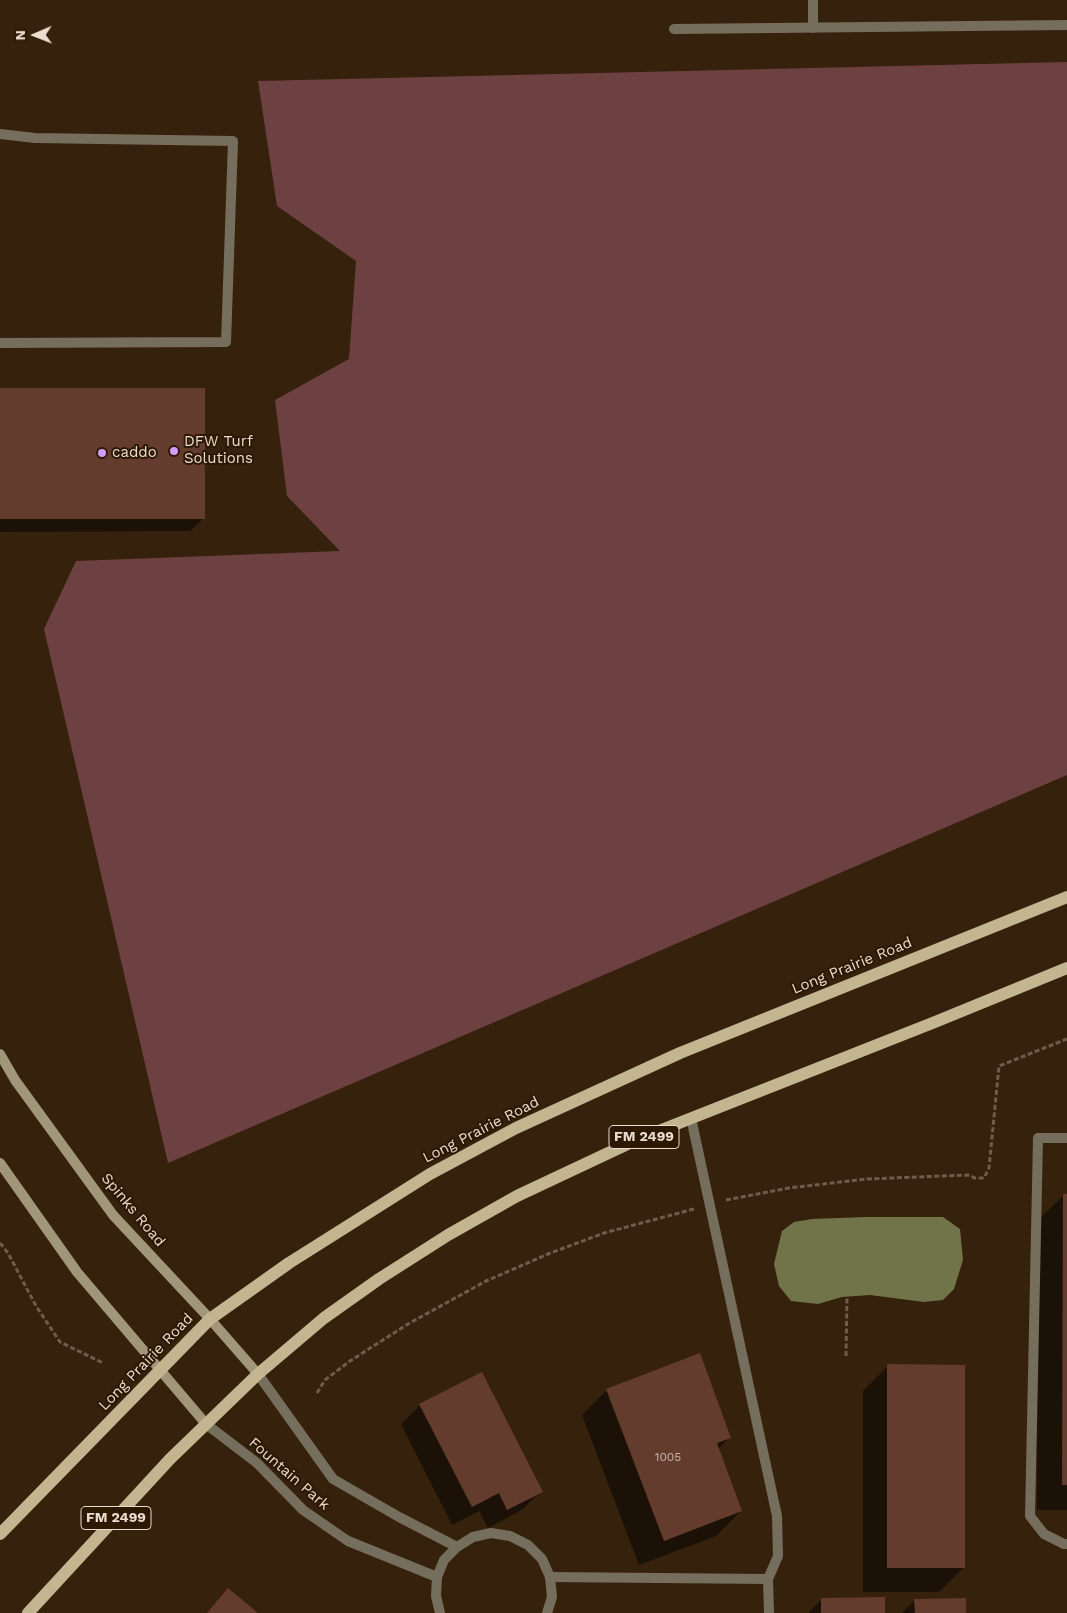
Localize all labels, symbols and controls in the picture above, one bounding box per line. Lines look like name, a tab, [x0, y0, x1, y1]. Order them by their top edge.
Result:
north arrow	[10, 10, 60, 60]
text: N	[12, 30, 28, 41]
place label: DFW Turf Solutions	[184, 433, 253, 468]
place label: caddo	[112, 444, 157, 462]
marker: DFW Turf Solutions	[168, 445, 180, 457]
marker: caddo	[96, 447, 108, 459]
street label: Long Prairie Road	[789, 934, 915, 998]
street label: Long Prairie Road	[420, 1093, 542, 1167]
road number: FM 2499	[609, 1126, 679, 1148]
street label: Spinks Road	[97, 1170, 169, 1250]
street label: Long Prairie Road	[95, 1310, 197, 1414]
street label: Fountain Park	[245, 1434, 333, 1514]
house number: 1005	[655, 1450, 681, 1464]
road number: FM 2499	[81, 1506, 151, 1530]

